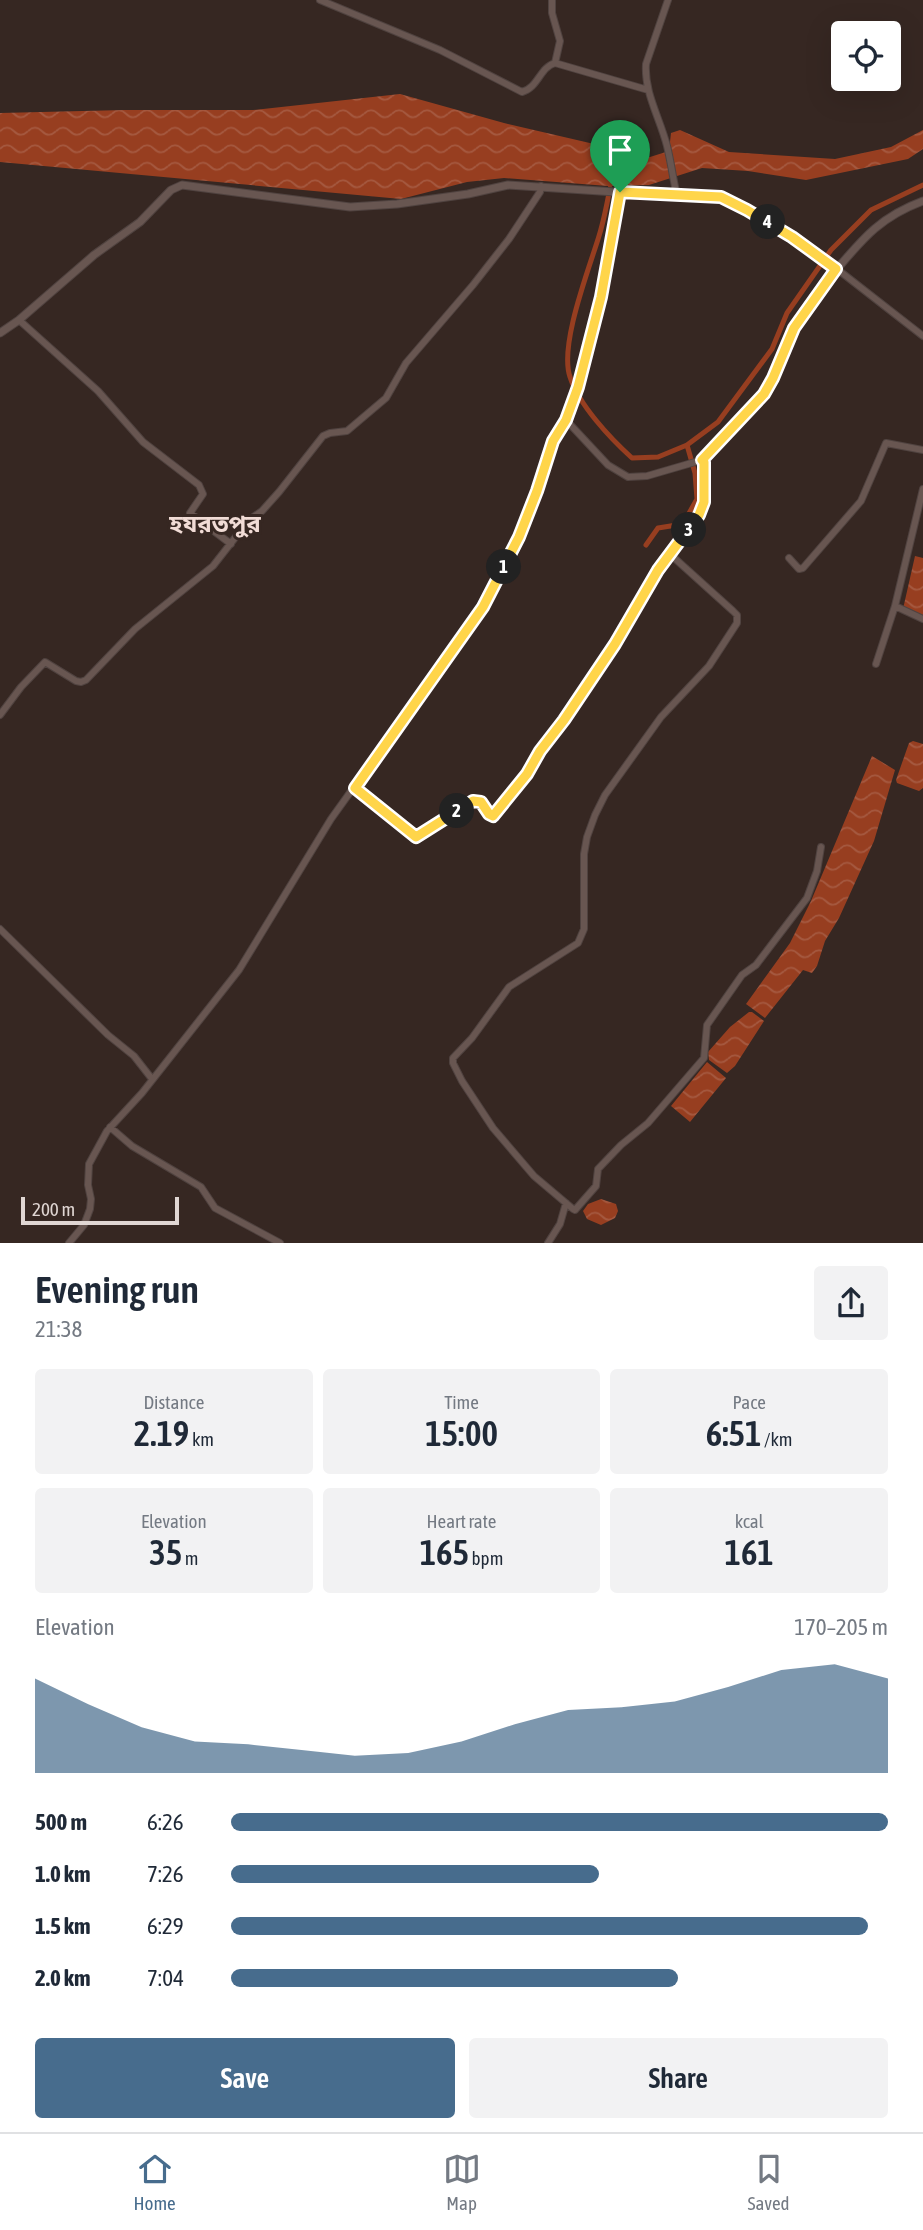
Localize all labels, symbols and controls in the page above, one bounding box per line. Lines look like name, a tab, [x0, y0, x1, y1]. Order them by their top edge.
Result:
map controls	[831, 21, 901, 91]
button: locate	[831, 21, 901, 91]
pin	[590, 120, 650, 192]
icon: arrive	[601, 131, 639, 169]
pin: 4	[750, 204, 786, 240]
text: 4	[763, 210, 772, 232]
district label: হযরতপুর	[168, 510, 261, 538]
pin: 3	[672, 512, 706, 548]
text: 3	[684, 518, 693, 540]
pin: 1	[486, 550, 522, 584]
text: 1	[499, 555, 508, 577]
pin: 2	[440, 794, 475, 828]
text: 2	[452, 799, 461, 821]
scale bar	[21, 1194, 178, 1226]
text: 200 m	[32, 1198, 75, 1220]
button: share	[814, 1266, 888, 1340]
text: Evening run	[35, 1268, 199, 1311]
text: 21:38	[35, 1316, 82, 1342]
text: Distance	[143, 1391, 204, 1413]
text: Time	[444, 1391, 479, 1413]
text: Pace	[732, 1391, 766, 1413]
text: 2.19	[134, 1413, 189, 1453]
text: 15:00	[425, 1413, 498, 1453]
text: 6:51	[706, 1413, 761, 1453]
text: km	[189, 1428, 214, 1450]
text: /km	[761, 1428, 792, 1450]
text: Elevation	[141, 1510, 207, 1532]
text: Heart rate	[427, 1510, 496, 1532]
text: kcal	[735, 1510, 764, 1532]
text: 35	[149, 1532, 182, 1572]
text: 165	[420, 1532, 469, 1572]
text: 161	[724, 1532, 774, 1572]
text: m	[182, 1547, 198, 1569]
text: bpm	[469, 1547, 503, 1569]
text: Elevation	[35, 1614, 115, 1640]
text: 170–205 m	[794, 1614, 888, 1640]
text: 500 m	[35, 1809, 87, 1835]
text: 6:26	[147, 1809, 184, 1835]
text: 1.0 km	[35, 1861, 91, 1887]
text: 7:26	[147, 1861, 184, 1887]
text: 1.5 km	[35, 1913, 91, 1939]
text: 6:29	[147, 1913, 184, 1939]
text: 2.0 km	[35, 1965, 91, 1991]
text: 7:04	[147, 1965, 184, 1991]
button: Save	[35, 2038, 455, 2118]
button: Share	[469, 2038, 888, 2118]
tab: Home	[133, 2150, 176, 2214]
tab: Map	[443, 2150, 481, 2214]
tab: Saved	[748, 2150, 790, 2214]

